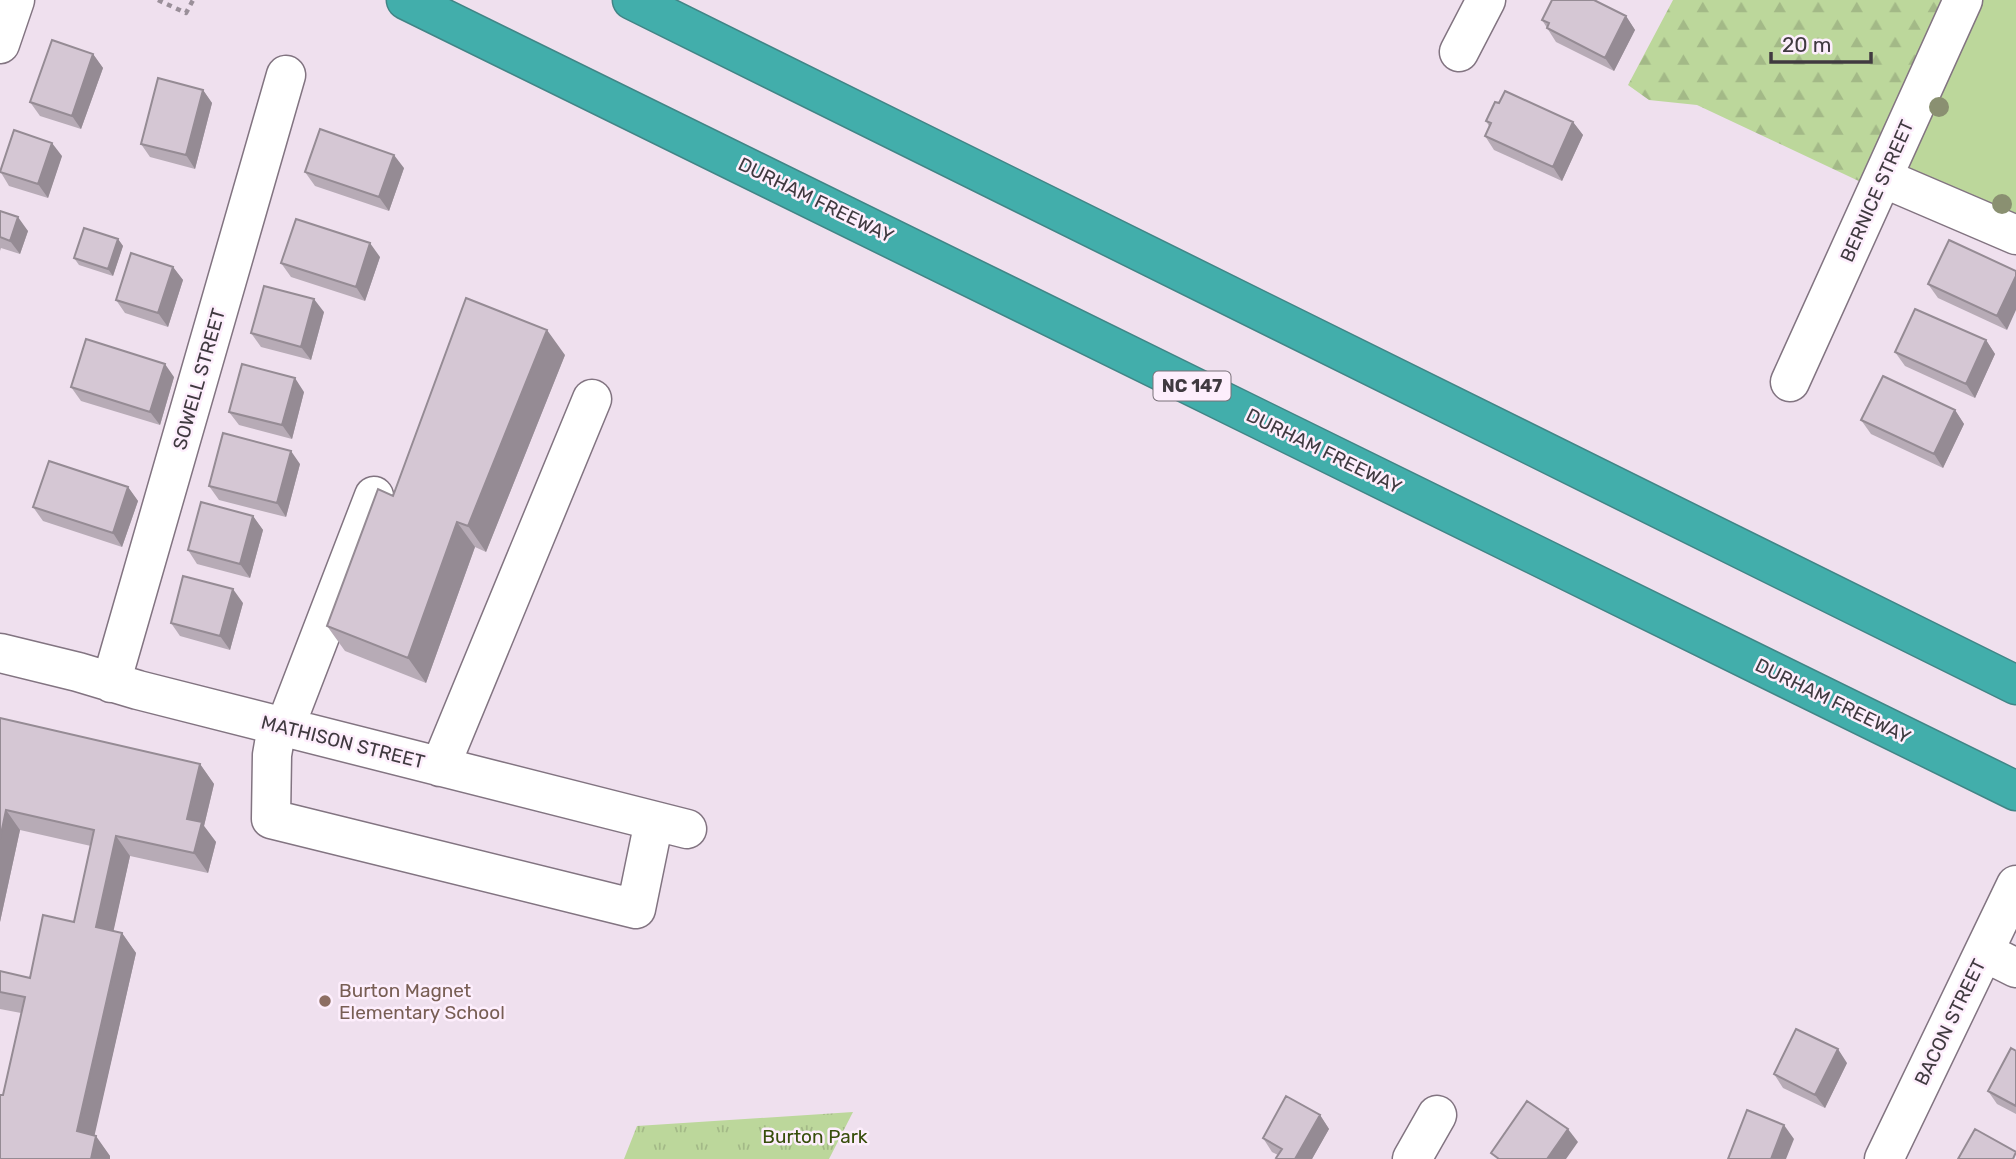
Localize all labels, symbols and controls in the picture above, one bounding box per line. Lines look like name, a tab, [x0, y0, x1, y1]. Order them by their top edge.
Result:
scale bar	[1771, 21, 1871, 65]
text: 20 m	[1782, 32, 1831, 57]
street label: BERNICE STREET	[1835, 116, 1919, 266]
street label: DURHAM FREEWAY	[735, 152, 897, 248]
street label: SOWELL STREET	[168, 306, 230, 452]
road number: NC 147	[1154, 372, 1230, 400]
street label: DURHAM FREEWAY	[1243, 403, 1405, 499]
street label: DURHAM FREEWAY	[1752, 653, 1914, 749]
street label: MATHISON STREET	[259, 711, 427, 773]
street label: BACON STREET	[1910, 955, 1990, 1089]
place label: Burton Magnet Elementary School	[339, 979, 505, 1024]
marker: Burton Magnet Elementary School	[317, 993, 333, 1009]
park label: Burton Park	[762, 1125, 868, 1148]

